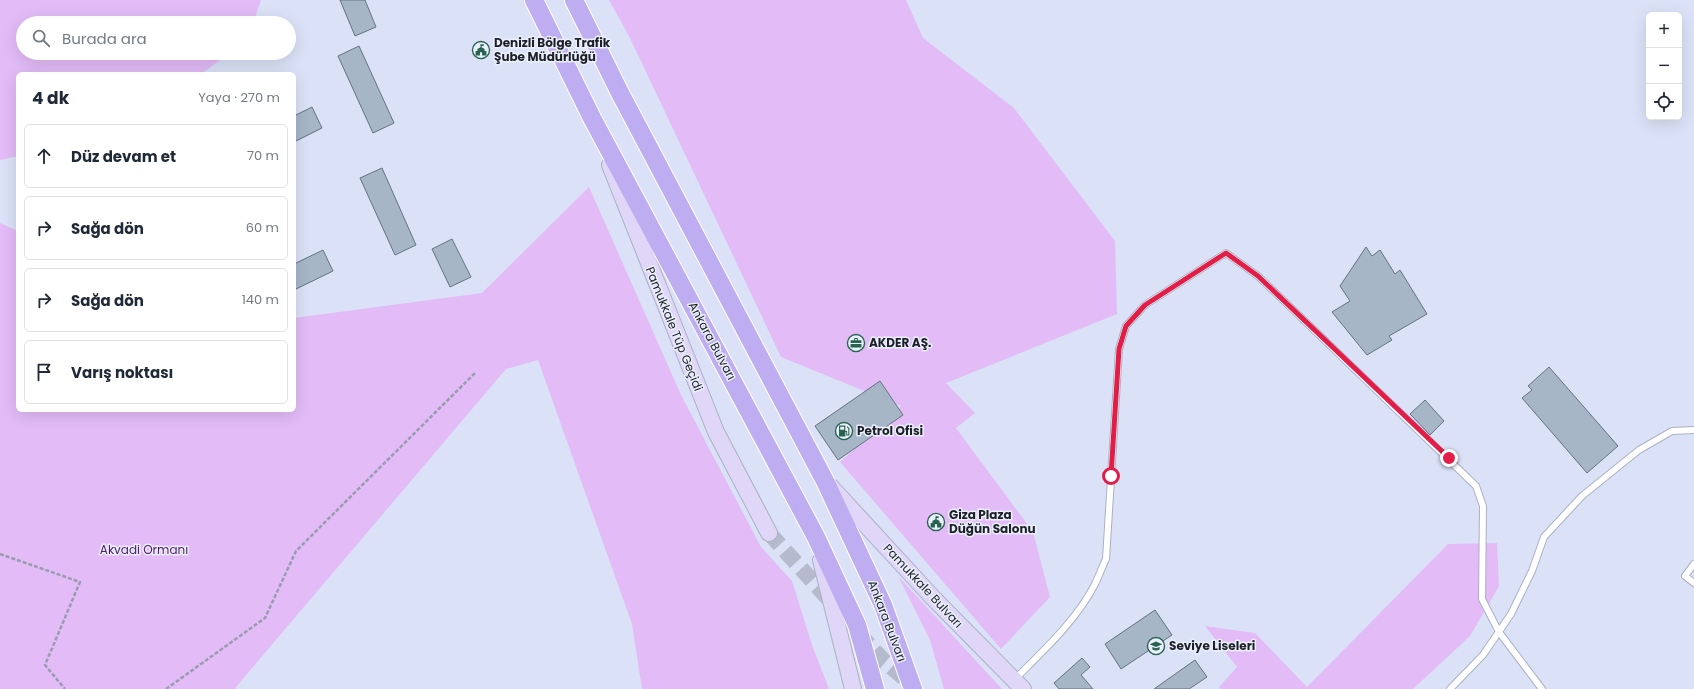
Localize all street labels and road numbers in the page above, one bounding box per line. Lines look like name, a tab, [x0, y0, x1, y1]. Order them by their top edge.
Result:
street label: Pamukkale Tüp Geçidi	[642, 264, 707, 394]
street label: Ankara Bulvarı	[685, 299, 740, 383]
street label: Pamukkale Bulvarı	[880, 540, 967, 632]
street label: Ankara Bulvarı	[864, 578, 911, 664]

